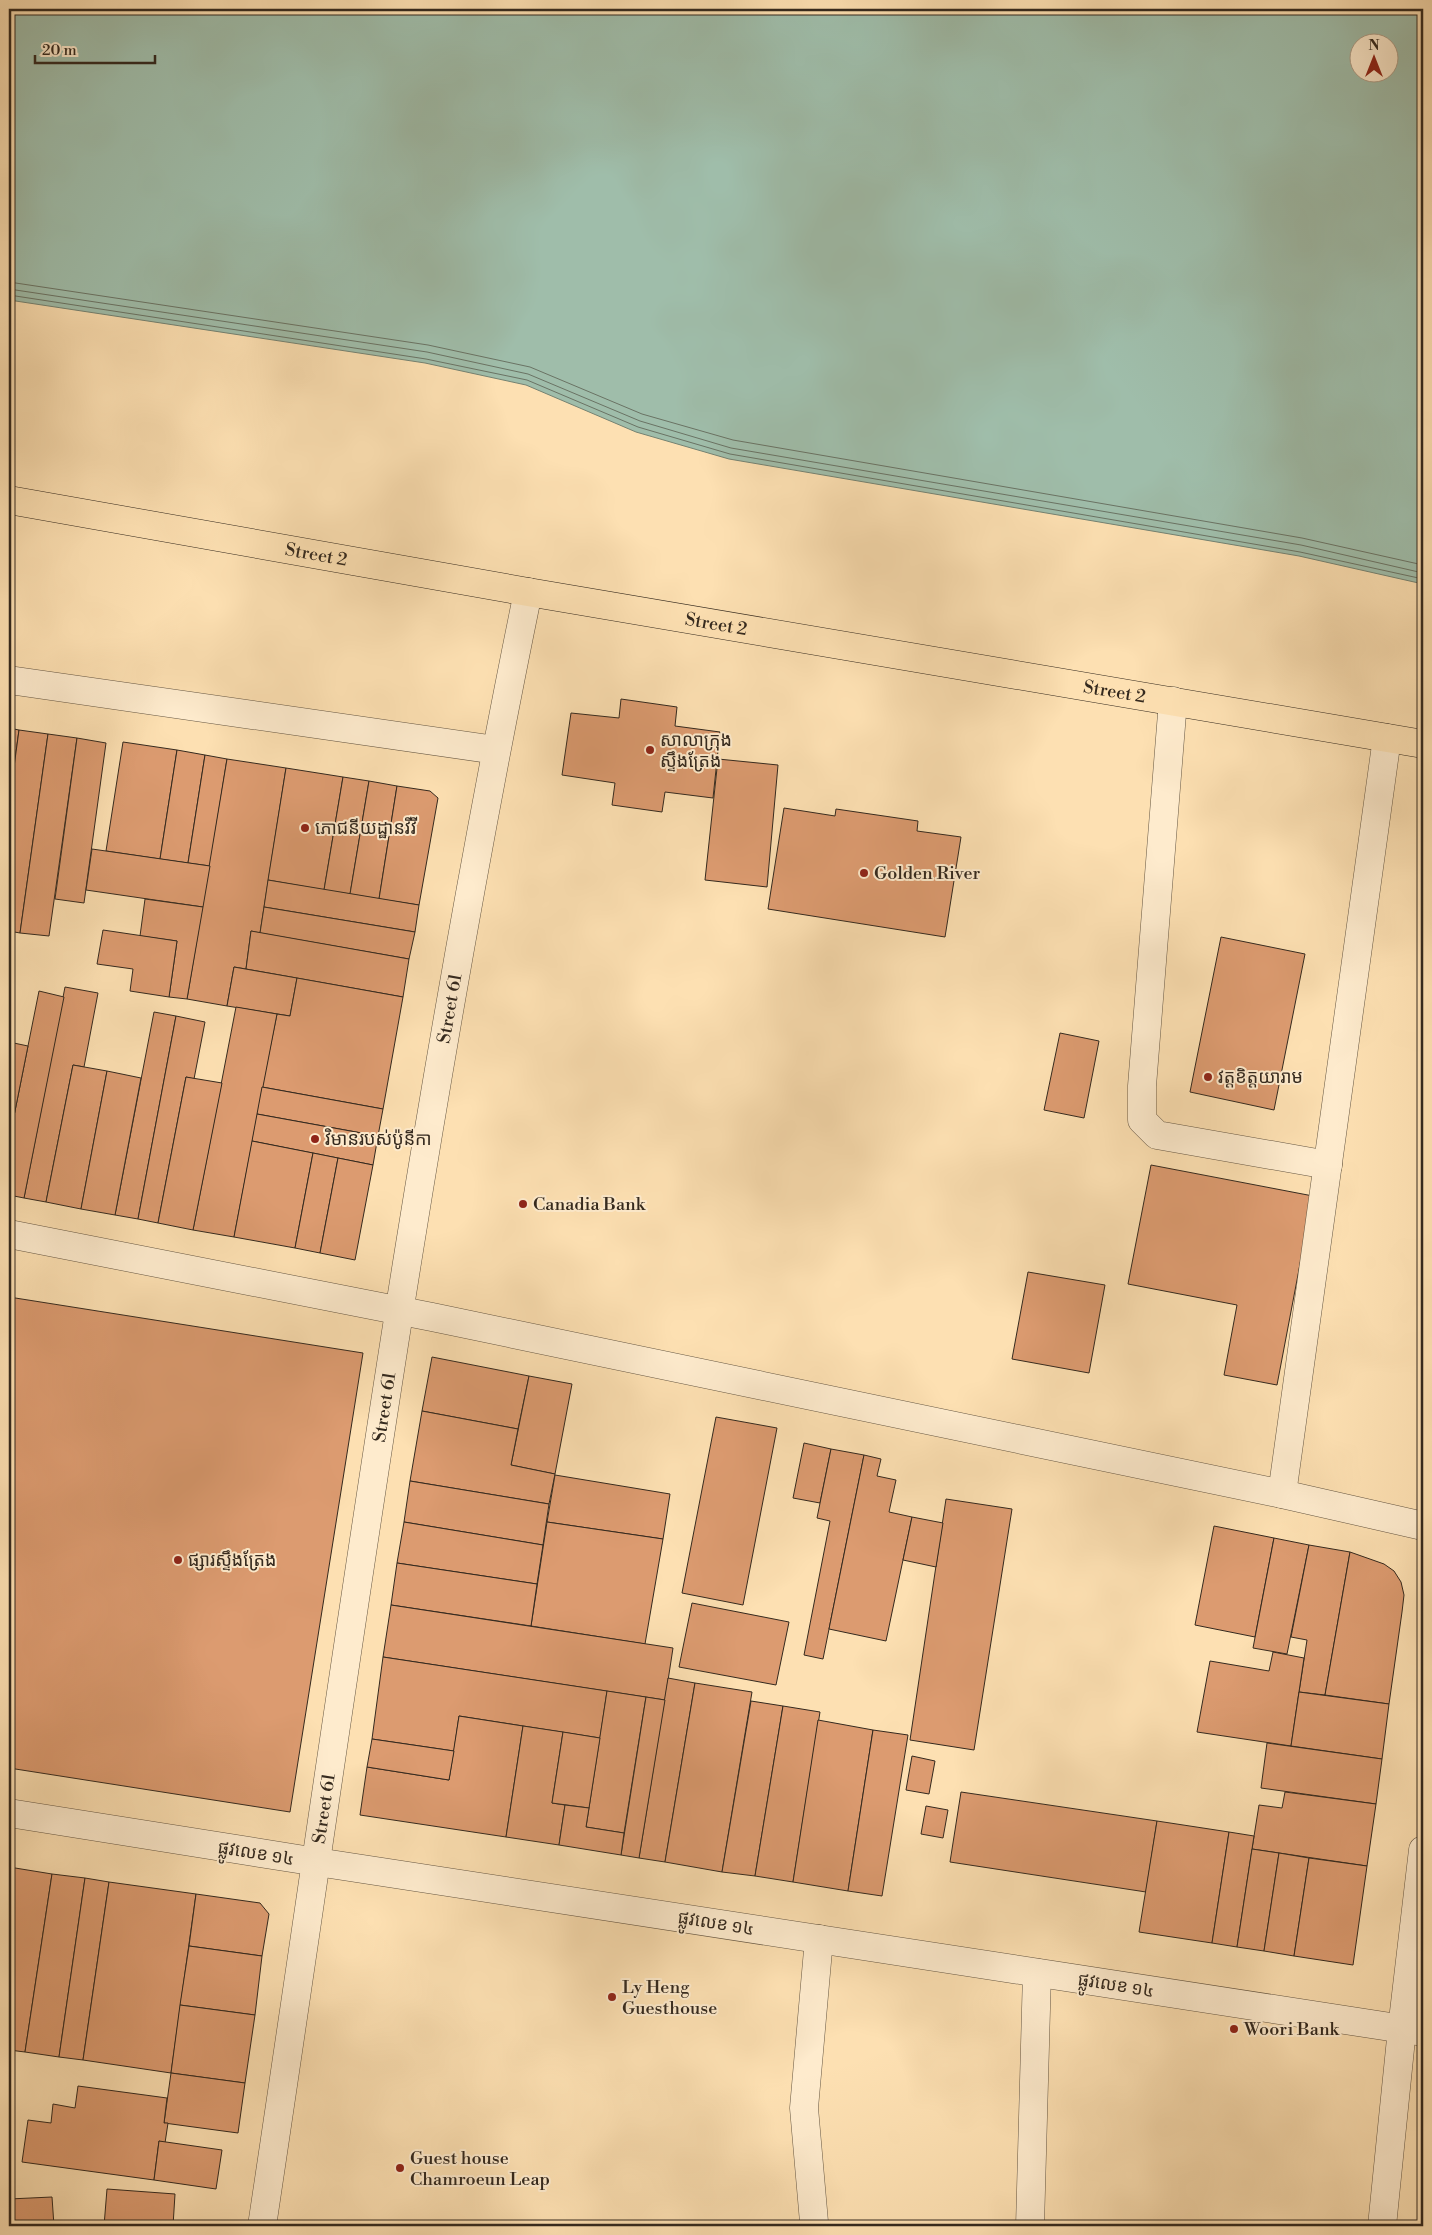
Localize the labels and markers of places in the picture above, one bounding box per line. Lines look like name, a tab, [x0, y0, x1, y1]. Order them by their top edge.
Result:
place label: សាលាក្រុង ស្ទឹងត្រែង	[660, 729, 732, 773]
marker: សាលាក្រុង ស្ទឹងត្រែង	[644, 744, 656, 756]
place label: ភោជនីយដ្ឋានវីវី	[315, 816, 418, 840]
marker: ភោជនីយដ្ឋានវីវី	[299, 822, 311, 834]
place label: Golden River	[874, 862, 981, 885]
marker: Golden River	[858, 867, 870, 879]
place label: វត្តខិត្តយារាម	[1218, 1066, 1303, 1089]
marker: វត្តខិត្តយារាម	[1202, 1071, 1214, 1083]
place label: វិមានរបស់ប៉ូនីកា	[324, 1128, 432, 1151]
marker: វិមានរបស់ប៉ូនីកា	[309, 1133, 321, 1145]
place label: Canadia Bank	[533, 1193, 647, 1216]
marker: Canadia Bank	[517, 1198, 529, 1210]
place label: ផ្សារស្ទឹងត្រែង	[188, 1549, 276, 1572]
marker: ផ្សារស្ទឹងត្រែង	[172, 1554, 184, 1566]
place label: Ly Heng Guesthouse	[622, 1976, 717, 2020]
marker: Ly Heng Guesthouse	[606, 1991, 618, 2003]
place label: Woori Bank	[1243, 2018, 1341, 2041]
marker: Woori Bank	[1228, 2023, 1240, 2035]
place label: Guest house Chamroeun Leap	[410, 2147, 550, 2191]
marker: Guest house Chamroeun Leap	[394, 2162, 406, 2174]

